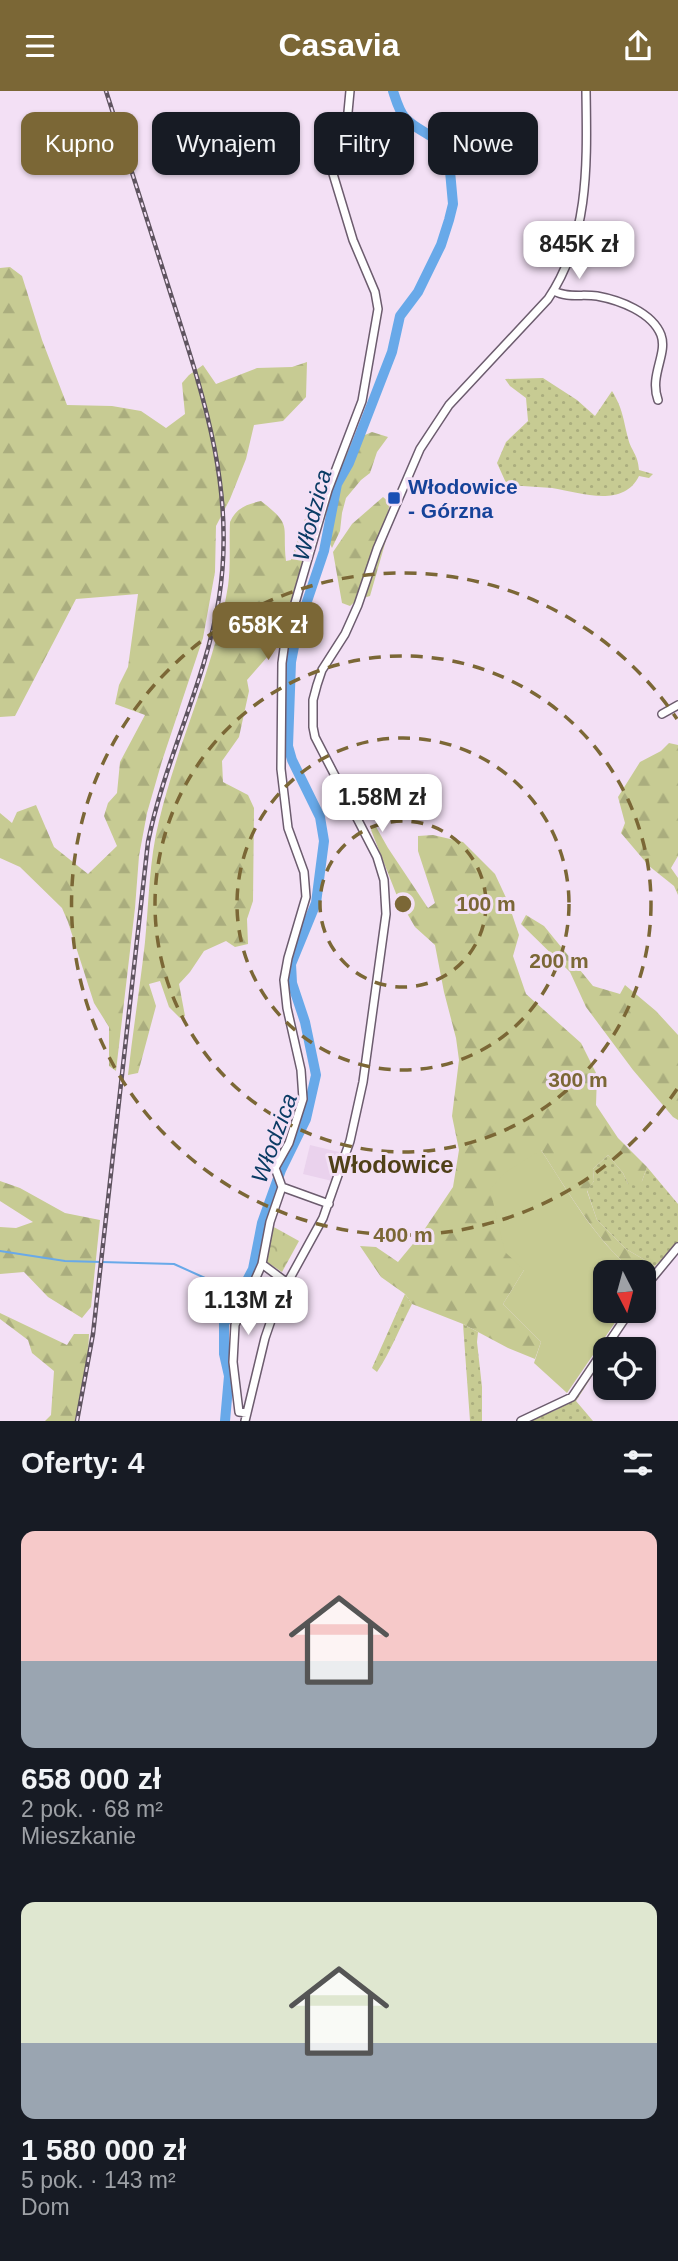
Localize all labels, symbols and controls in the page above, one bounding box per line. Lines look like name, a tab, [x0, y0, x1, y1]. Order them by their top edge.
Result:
icon: menu	[21, 27, 59, 65]
text: Casavia	[279, 27, 399, 63]
icon: share	[619, 27, 657, 65]
chip: Kupno	[21, 112, 138, 175]
chip: Wynajem	[152, 112, 300, 175]
chip: Filtry	[314, 112, 414, 175]
chip: Nowe	[428, 112, 538, 175]
pin: 845K zł	[514, 221, 644, 281]
text: 845K zł	[539, 231, 619, 257]
water label: Włodzica	[287, 467, 337, 563]
place label: Włodowice - Górzna	[408, 475, 518, 522]
marker: Włodowice - Górzna	[386, 490, 402, 506]
pin: 658K zł	[203, 603, 333, 662]
text: 658K zł	[228, 612, 308, 638]
pin: 1.58M zł	[310, 775, 454, 834]
text: 1.58M zł	[338, 784, 426, 810]
centre of rings	[391, 892, 415, 916]
text: 100 m	[456, 892, 516, 915]
text: 200 m	[529, 949, 589, 972]
text: 300 m	[548, 1068, 608, 1091]
water label: Włodzica	[246, 1090, 302, 1186]
district label: Włodowice	[328, 1151, 454, 1178]
text: 400 m	[373, 1223, 433, 1246]
north arrow	[593, 1260, 656, 1323]
map controls	[593, 1260, 656, 1400]
pin: 1.13M zł	[176, 1277, 320, 1337]
text: 1.13M zł	[204, 1287, 292, 1313]
button: locate	[593, 1337, 656, 1400]
icon: filters	[619, 1444, 657, 1482]
text: Oferty: 4	[21, 1446, 144, 1479]
icon: home	[276, 1577, 402, 1703]
text: 658 000 zł	[21, 1762, 161, 1795]
text: 2 pok. · 68 m²	[21, 1796, 163, 1822]
text: Mieszkanie	[21, 1823, 136, 1849]
icon: home	[276, 1948, 402, 2074]
text: 1 580 000 zł	[21, 2133, 186, 2166]
text: 5 pok. · 143 m²	[21, 2167, 176, 2193]
text: Dom	[21, 2194, 70, 2220]

